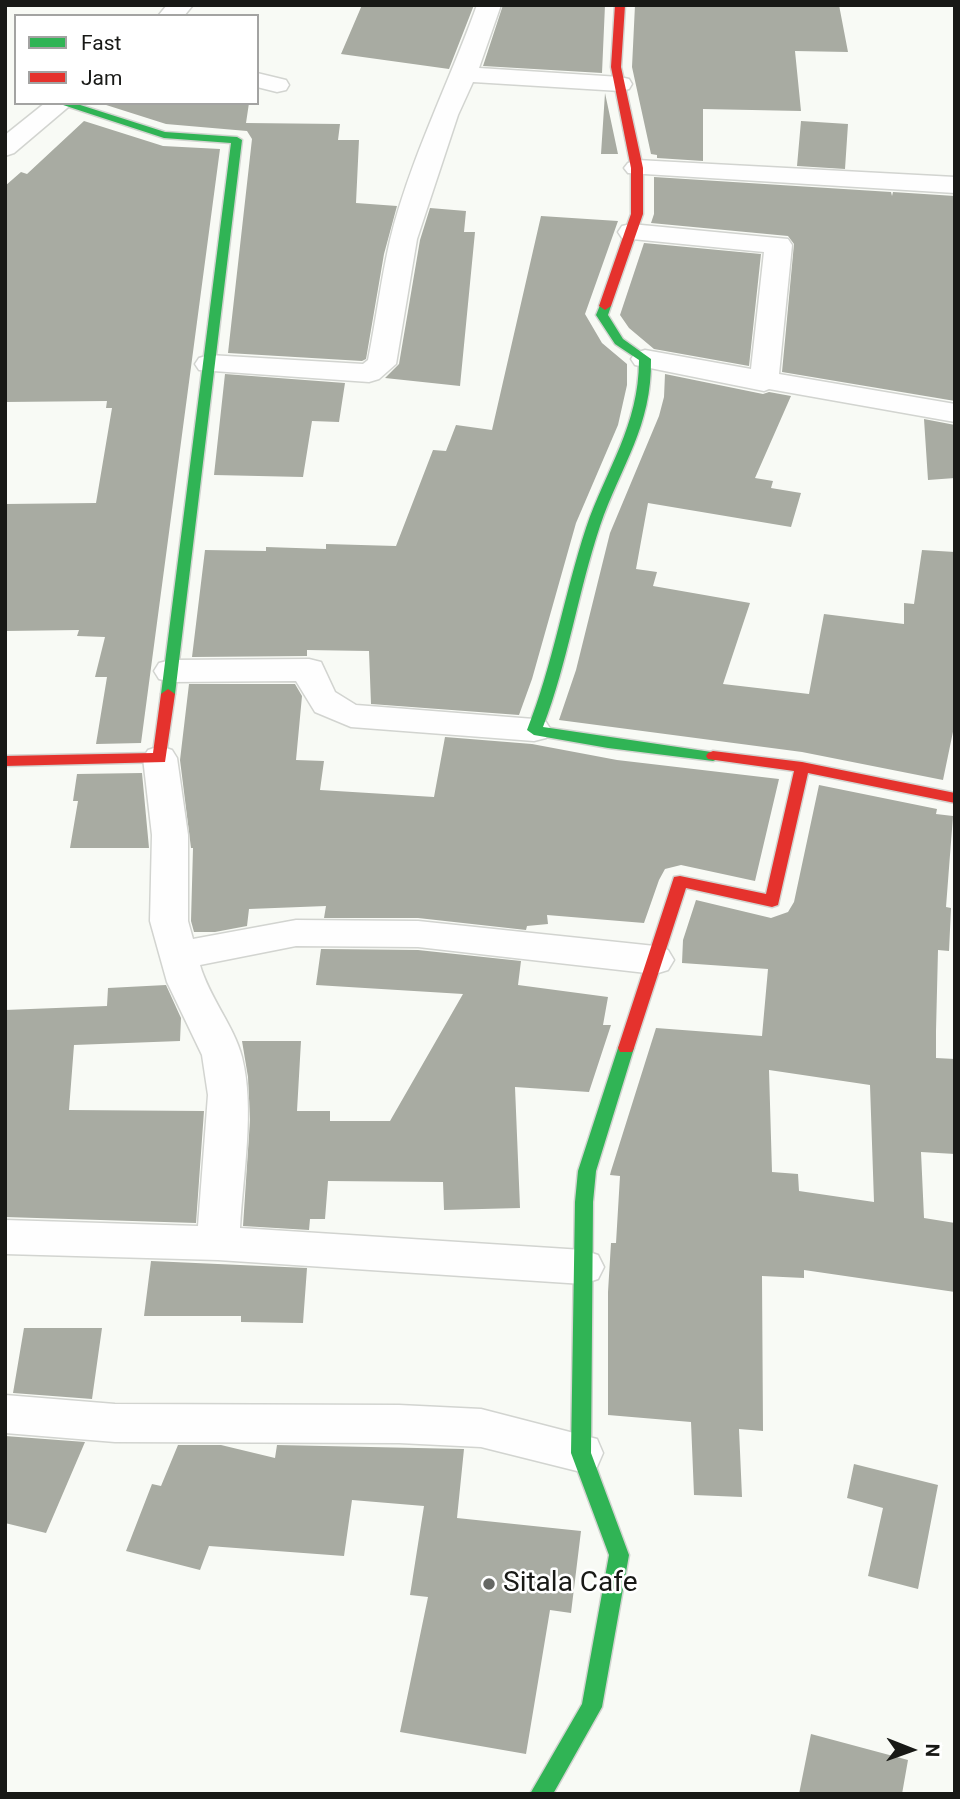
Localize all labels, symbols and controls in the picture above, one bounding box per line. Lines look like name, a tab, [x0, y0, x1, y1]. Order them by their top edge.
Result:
legend	[14, 14, 259, 105]
text: Fast	[81, 31, 121, 55]
text: Jam	[81, 66, 122, 90]
place label: Sitala Cafe	[503, 1567, 638, 1601]
marker: Sitala Cafe	[481, 1576, 497, 1592]
north arrow	[876, 1715, 946, 1785]
text: N	[921, 1743, 944, 1757]

